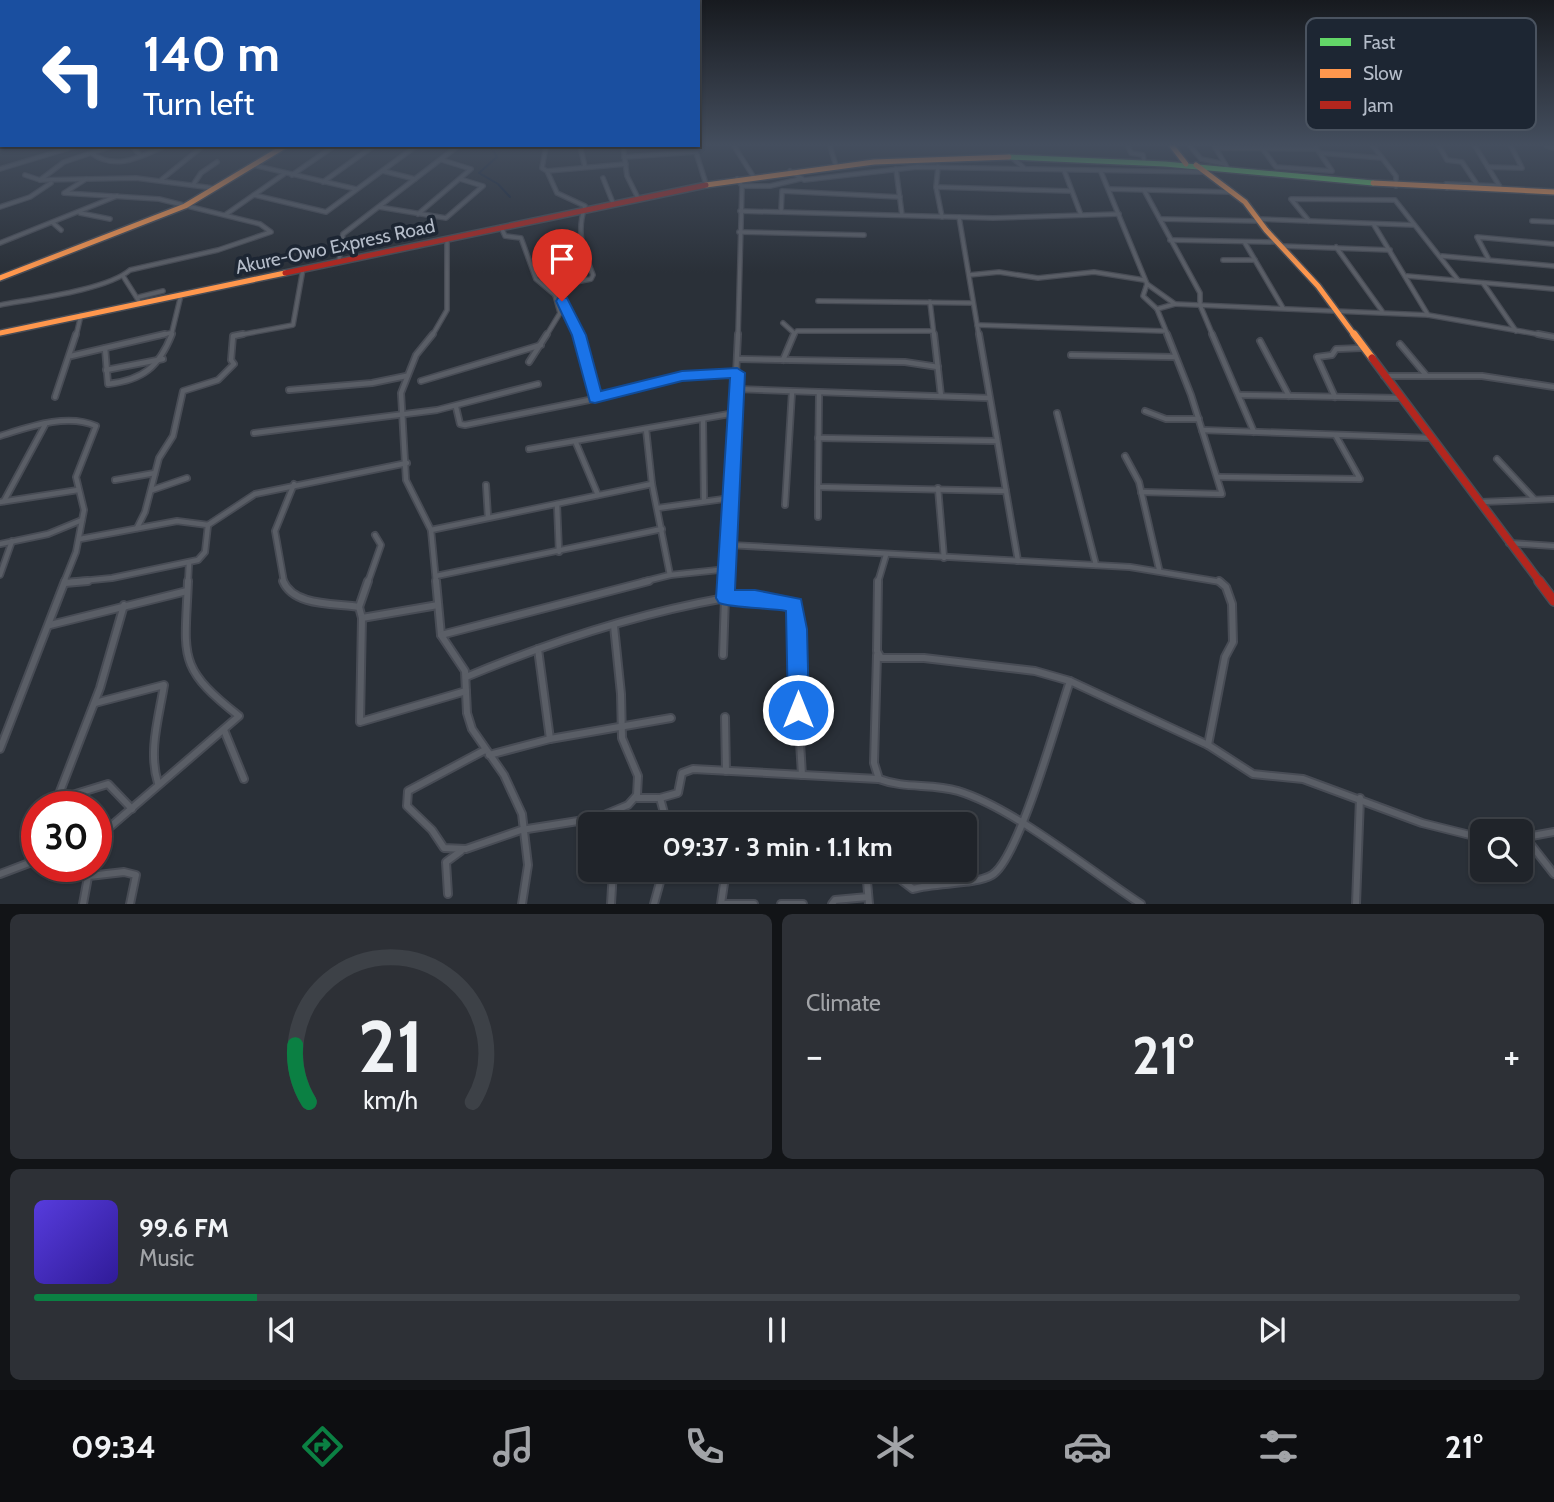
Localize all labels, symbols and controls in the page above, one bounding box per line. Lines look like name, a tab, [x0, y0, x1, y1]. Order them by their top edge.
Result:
legend	[1306, 18, 1536, 130]
text: 140 m	[143, 24, 280, 83]
icon: left	[28, 28, 119, 119]
text: Fast	[1363, 31, 1396, 54]
text: Slow	[1363, 62, 1403, 85]
text: Turn left	[143, 84, 254, 123]
text: Jam	[1362, 94, 1393, 117]
street label: Akure-Owo Express Road	[233, 214, 437, 279]
pin	[532, 229, 592, 301]
icon: arrive	[543, 240, 581, 278]
position arrow	[761, 673, 835, 747]
speed limit sign: 30	[21, 791, 112, 882]
map controls	[1470, 819, 1533, 882]
button: search	[1470, 819, 1533, 882]
text: 09:37 · 3 min · 1.1 km	[662, 831, 893, 863]
text: Climate	[806, 989, 881, 1017]
text: 21	[358, 1003, 424, 1091]
text: 21°	[1132, 1024, 1194, 1087]
text: −	[806, 1032, 823, 1079]
text: +	[1503, 1032, 1520, 1079]
text: km/h	[364, 1085, 418, 1115]
text: 99.6 FM	[139, 1212, 229, 1244]
text: Music	[139, 1244, 194, 1272]
icon: previous	[263, 1311, 301, 1349]
icon: pause	[758, 1311, 796, 1349]
icon: next	[1253, 1311, 1291, 1349]
icon: directions	[298, 1422, 347, 1471]
icon: music	[489, 1422, 538, 1471]
icon: phone	[680, 1422, 729, 1471]
icon: climate	[871, 1422, 920, 1471]
icon: car	[1063, 1422, 1112, 1471]
icon: filters	[1254, 1422, 1303, 1471]
text: 09:34	[71, 1427, 156, 1466]
text: 21°	[1445, 1427, 1483, 1466]

